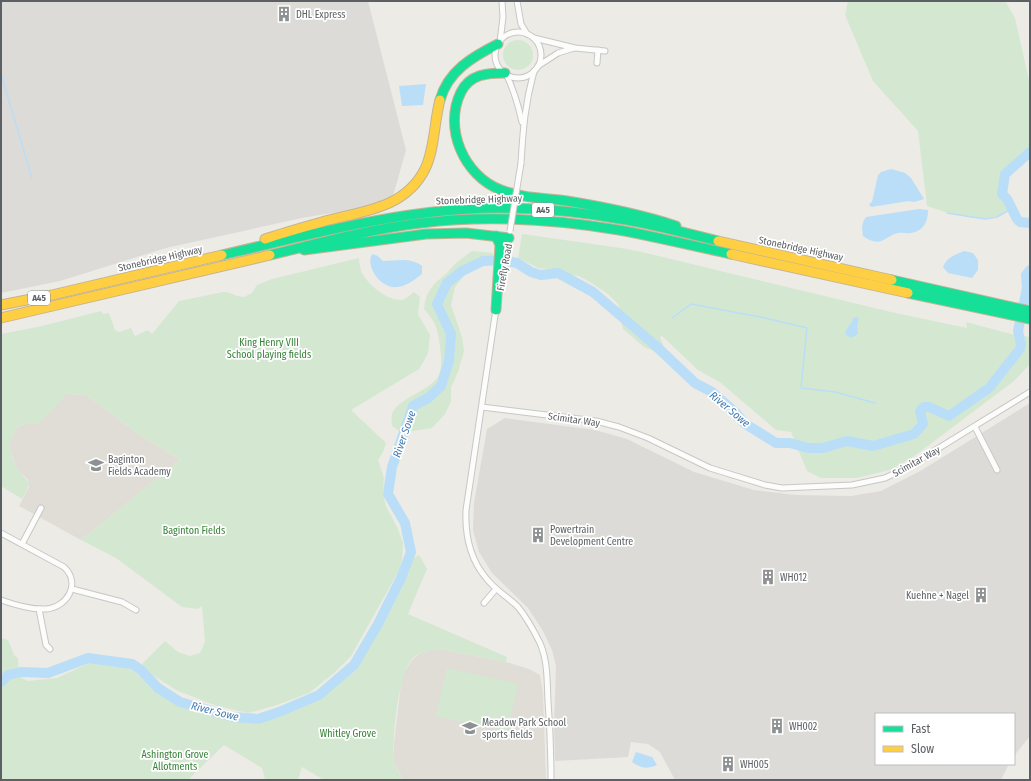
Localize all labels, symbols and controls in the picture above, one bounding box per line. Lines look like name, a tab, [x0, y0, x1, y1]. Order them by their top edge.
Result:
building icon: DHL Express	[275, 5, 293, 23]
place label: DHL Express	[296, 9, 346, 21]
street label: Stonebridge Highway	[436, 192, 523, 208]
road number: A45	[532, 203, 554, 217]
street label: Stonebridge Highway	[757, 234, 845, 264]
street label: Stonebridge Highway	[117, 243, 204, 275]
street label: Firefly Road	[495, 243, 515, 292]
road number: A45	[28, 291, 50, 305]
park label: King Henry VIII School playing fields	[227, 337, 311, 361]
water label: River Sowe	[707, 389, 752, 430]
water label: River Sowe	[390, 409, 419, 459]
street label: Scimitar Way	[547, 410, 601, 430]
street label: Scimitar Way	[891, 444, 943, 480]
place label: Baginton Fields Academy	[108, 454, 171, 478]
school or university icon: Baginton Fields Academy	[87, 456, 105, 474]
place label: Powertrain Development Centre	[550, 524, 633, 548]
park label: Baginton Fields	[163, 525, 225, 537]
building icon: Powertrain Development Centre	[529, 526, 547, 544]
building icon: WH012	[759, 568, 777, 586]
place label: WH012	[780, 572, 807, 584]
building icon: Kuehne + Nagel	[972, 586, 990, 604]
place label: Kuehne + Nagel	[906, 590, 969, 602]
water label: River Sowe	[190, 699, 240, 724]
legend	[875, 713, 1015, 765]
place label: Meadow Park School sports fields	[482, 717, 567, 741]
building icon: WH002	[768, 717, 786, 735]
school or university icon: Meadow Park School sports fields	[461, 719, 479, 737]
place label: WH002	[789, 721, 818, 733]
text: Fast	[911, 722, 930, 736]
park label: Whitley Grove	[320, 728, 376, 740]
text: Slow	[911, 742, 934, 756]
park label: Ashington Grove Allotments	[142, 749, 208, 773]
building icon: WH005	[719, 755, 737, 773]
place label: WH005	[740, 759, 769, 771]

